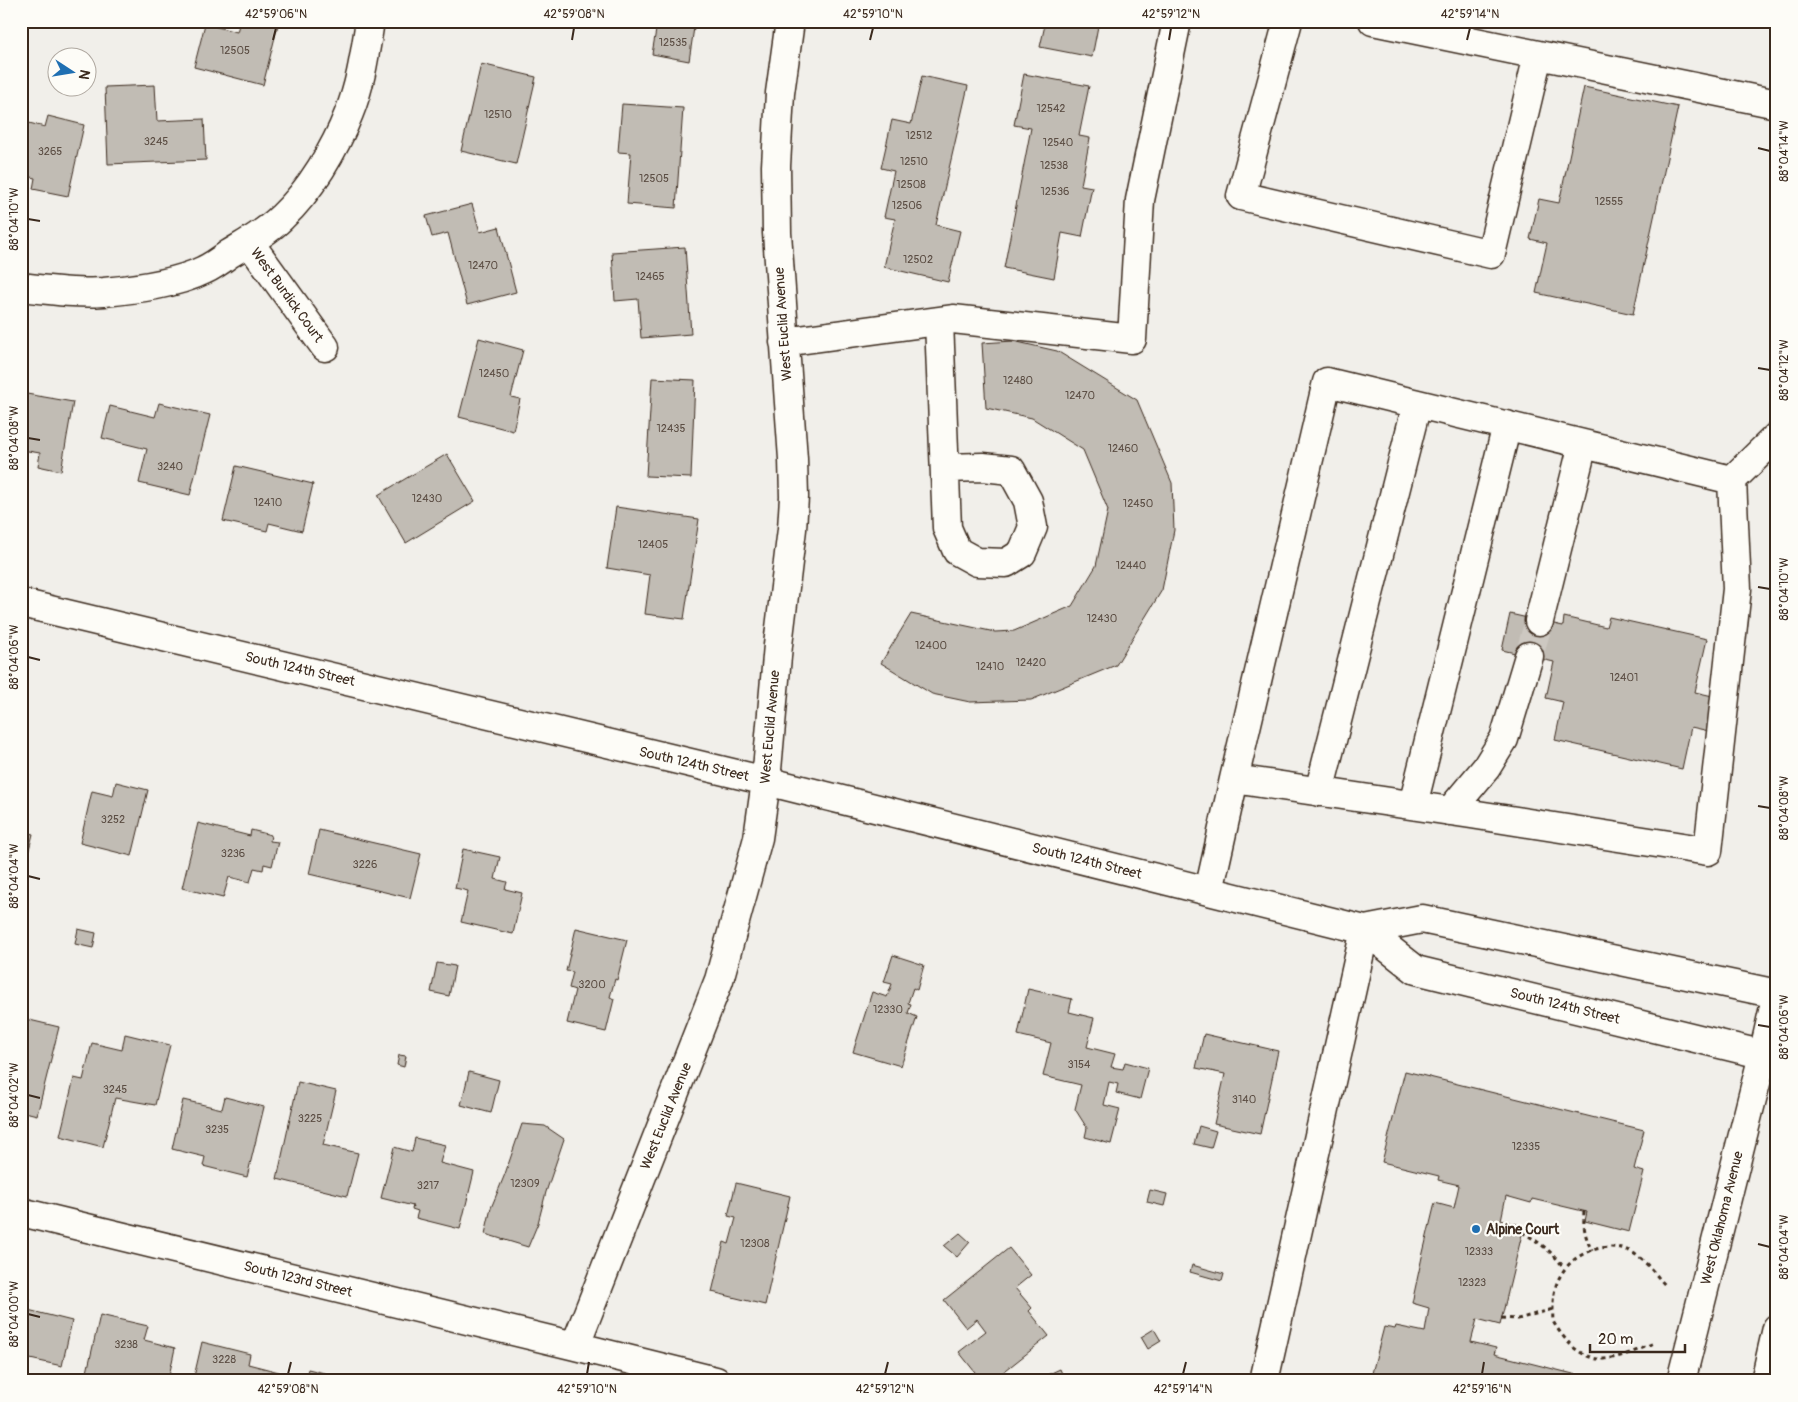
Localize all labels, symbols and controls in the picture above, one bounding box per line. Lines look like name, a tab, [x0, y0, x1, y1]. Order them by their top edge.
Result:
text: 42°59'06"N	[245, 7, 307, 22]
text: 42°59'08"N	[543, 7, 605, 22]
text: 42°59'10"N	[843, 7, 903, 22]
text: 42°59'12"N	[1142, 7, 1200, 22]
text: 42°59'14"N	[1441, 7, 1499, 22]
house number: 12535	[659, 36, 687, 49]
house number: 12505	[220, 44, 250, 57]
north arrow	[48, 48, 98, 98]
text: N	[75, 68, 94, 81]
house number: 12542	[1037, 102, 1065, 115]
house number: 12510	[484, 108, 512, 121]
text: 88°04'14"W	[1777, 120, 1792, 182]
house number: 12512	[906, 129, 932, 142]
house number: 3245	[144, 135, 168, 148]
house number: 12540	[1043, 136, 1073, 149]
house number: 3265	[38, 145, 62, 158]
house number: 12510	[900, 155, 928, 168]
house number: 12538	[1040, 159, 1068, 172]
house number: 12505	[639, 172, 669, 185]
house number: 12508	[896, 178, 926, 191]
house number: 12536	[1041, 185, 1069, 198]
text: 88°04'10"W	[7, 188, 22, 250]
house number: 12555	[1595, 195, 1623, 208]
house number: 12506	[892, 199, 922, 212]
street label: West Burdick Court	[247, 244, 327, 346]
house number: 12502	[903, 253, 933, 266]
house number: 12470	[468, 259, 498, 272]
street label: West Euclid Avenue	[771, 266, 795, 381]
house number: 12465	[635, 270, 665, 283]
text: 88°04'12"W	[1777, 339, 1792, 401]
house number: 12450	[479, 367, 509, 380]
house number: 12480	[1003, 374, 1033, 387]
house number: 12470	[1065, 389, 1095, 402]
text: 88°04'08"W	[7, 406, 22, 470]
house number: 12435	[657, 422, 685, 435]
house number: 12460	[1108, 442, 1138, 455]
house number: 3240	[157, 460, 183, 473]
house number: 12430	[412, 492, 442, 505]
house number: 12410	[254, 496, 282, 509]
house number: 12450	[1123, 497, 1153, 510]
house number: 12405	[638, 538, 668, 551]
text: 88°04'10"W	[1777, 558, 1792, 620]
house number: 12440	[1116, 559, 1146, 572]
house number: 12430	[1087, 612, 1117, 625]
text: 88°04'06"W	[7, 624, 22, 690]
house number: 12400	[915, 639, 947, 652]
street label: South 124th Street	[243, 648, 357, 690]
house number: 12420	[1016, 656, 1046, 669]
house number: 12410	[976, 660, 1004, 673]
street label: West Euclid Avenue	[757, 669, 783, 785]
house number: 12401	[1610, 671, 1638, 684]
street label: South 124th Street	[637, 743, 751, 785]
text: 88°04'08"W	[1777, 776, 1792, 840]
house number: 3252	[101, 813, 125, 826]
street label: South 124th Street	[1030, 839, 1144, 883]
text: 88°04'04"W	[7, 843, 22, 909]
house number: 3236	[221, 847, 245, 860]
house number: 3226	[353, 858, 377, 871]
house number: 3200	[578, 978, 606, 991]
street label: South 124th Street	[1508, 984, 1622, 1028]
text: 88°04'06"W	[1777, 994, 1792, 1060]
house number: 12330	[873, 1003, 903, 1016]
house number: 3154	[1068, 1058, 1091, 1071]
street label: West Euclid Avenue	[637, 1060, 695, 1172]
text: 88°04'02"W	[7, 1063, 22, 1127]
house number: 3245	[103, 1083, 127, 1096]
house number: 3140	[1232, 1093, 1256, 1106]
house number: 3225	[298, 1112, 322, 1125]
house number: 3235	[205, 1123, 229, 1136]
house number: 12335	[1512, 1140, 1540, 1153]
street label: West Oklahoma Avenue	[1697, 1149, 1747, 1287]
house number: 12309	[510, 1177, 540, 1190]
house number: 3217	[417, 1179, 439, 1192]
text: 88°04'04"W	[1777, 1214, 1792, 1280]
place label: Alpine Court	[1486, 1221, 1559, 1238]
marker: Alpine Court	[1470, 1223, 1482, 1235]
house number: 12308	[740, 1237, 770, 1250]
house number: 12333	[1465, 1245, 1493, 1258]
street label: South 123rd Street	[242, 1257, 354, 1301]
house number: 12323	[1458, 1276, 1486, 1289]
text: 88°04'00"W	[7, 1281, 22, 1347]
scale bar	[1590, 1322, 1686, 1354]
text: 20 m	[1598, 1330, 1633, 1349]
house number: 3238	[114, 1338, 138, 1351]
house number: 3228	[212, 1353, 236, 1366]
text: 42°59'08"N	[257, 1382, 319, 1397]
text: 42°59'10"N	[557, 1382, 617, 1397]
text: 42°59'12"N	[856, 1382, 914, 1397]
text: 42°59'14"N	[1154, 1382, 1212, 1397]
text: 42°59'16"N	[1453, 1382, 1511, 1397]

